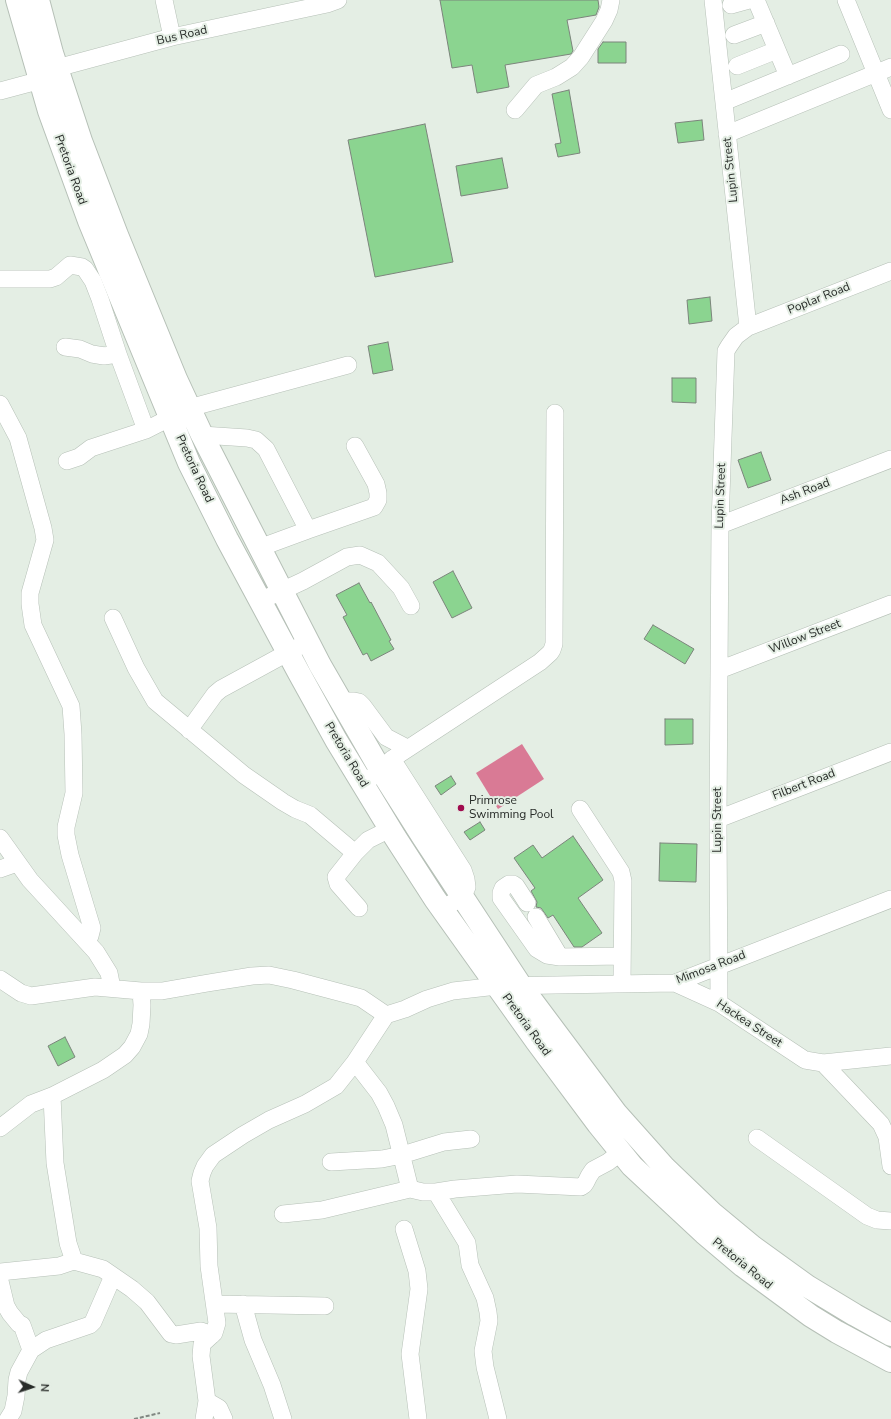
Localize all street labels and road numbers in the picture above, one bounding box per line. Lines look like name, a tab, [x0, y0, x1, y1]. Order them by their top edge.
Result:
street label: Bus Road	[155, 23, 209, 49]
street label: Pretoria Road	[51, 133, 89, 207]
street label: Lupin Street	[720, 137, 742, 203]
street label: Poplar Road	[786, 280, 852, 318]
street label: Pretoria Road	[172, 433, 216, 505]
street label: Lupin Street	[713, 463, 729, 529]
street label: Ash Road	[778, 476, 832, 508]
street label: Willow Street	[767, 617, 843, 657]
street label: Pretoria Road	[321, 720, 371, 790]
street label: Filbert Road	[771, 766, 837, 804]
street label: Lupin Street	[711, 787, 725, 853]
street label: Mimosa Road	[674, 948, 748, 988]
street label: Pretoria Road	[499, 991, 553, 1059]
street label: Hackea Street	[713, 997, 785, 1051]
street label: Pretoria Road	[709, 1235, 775, 1293]

